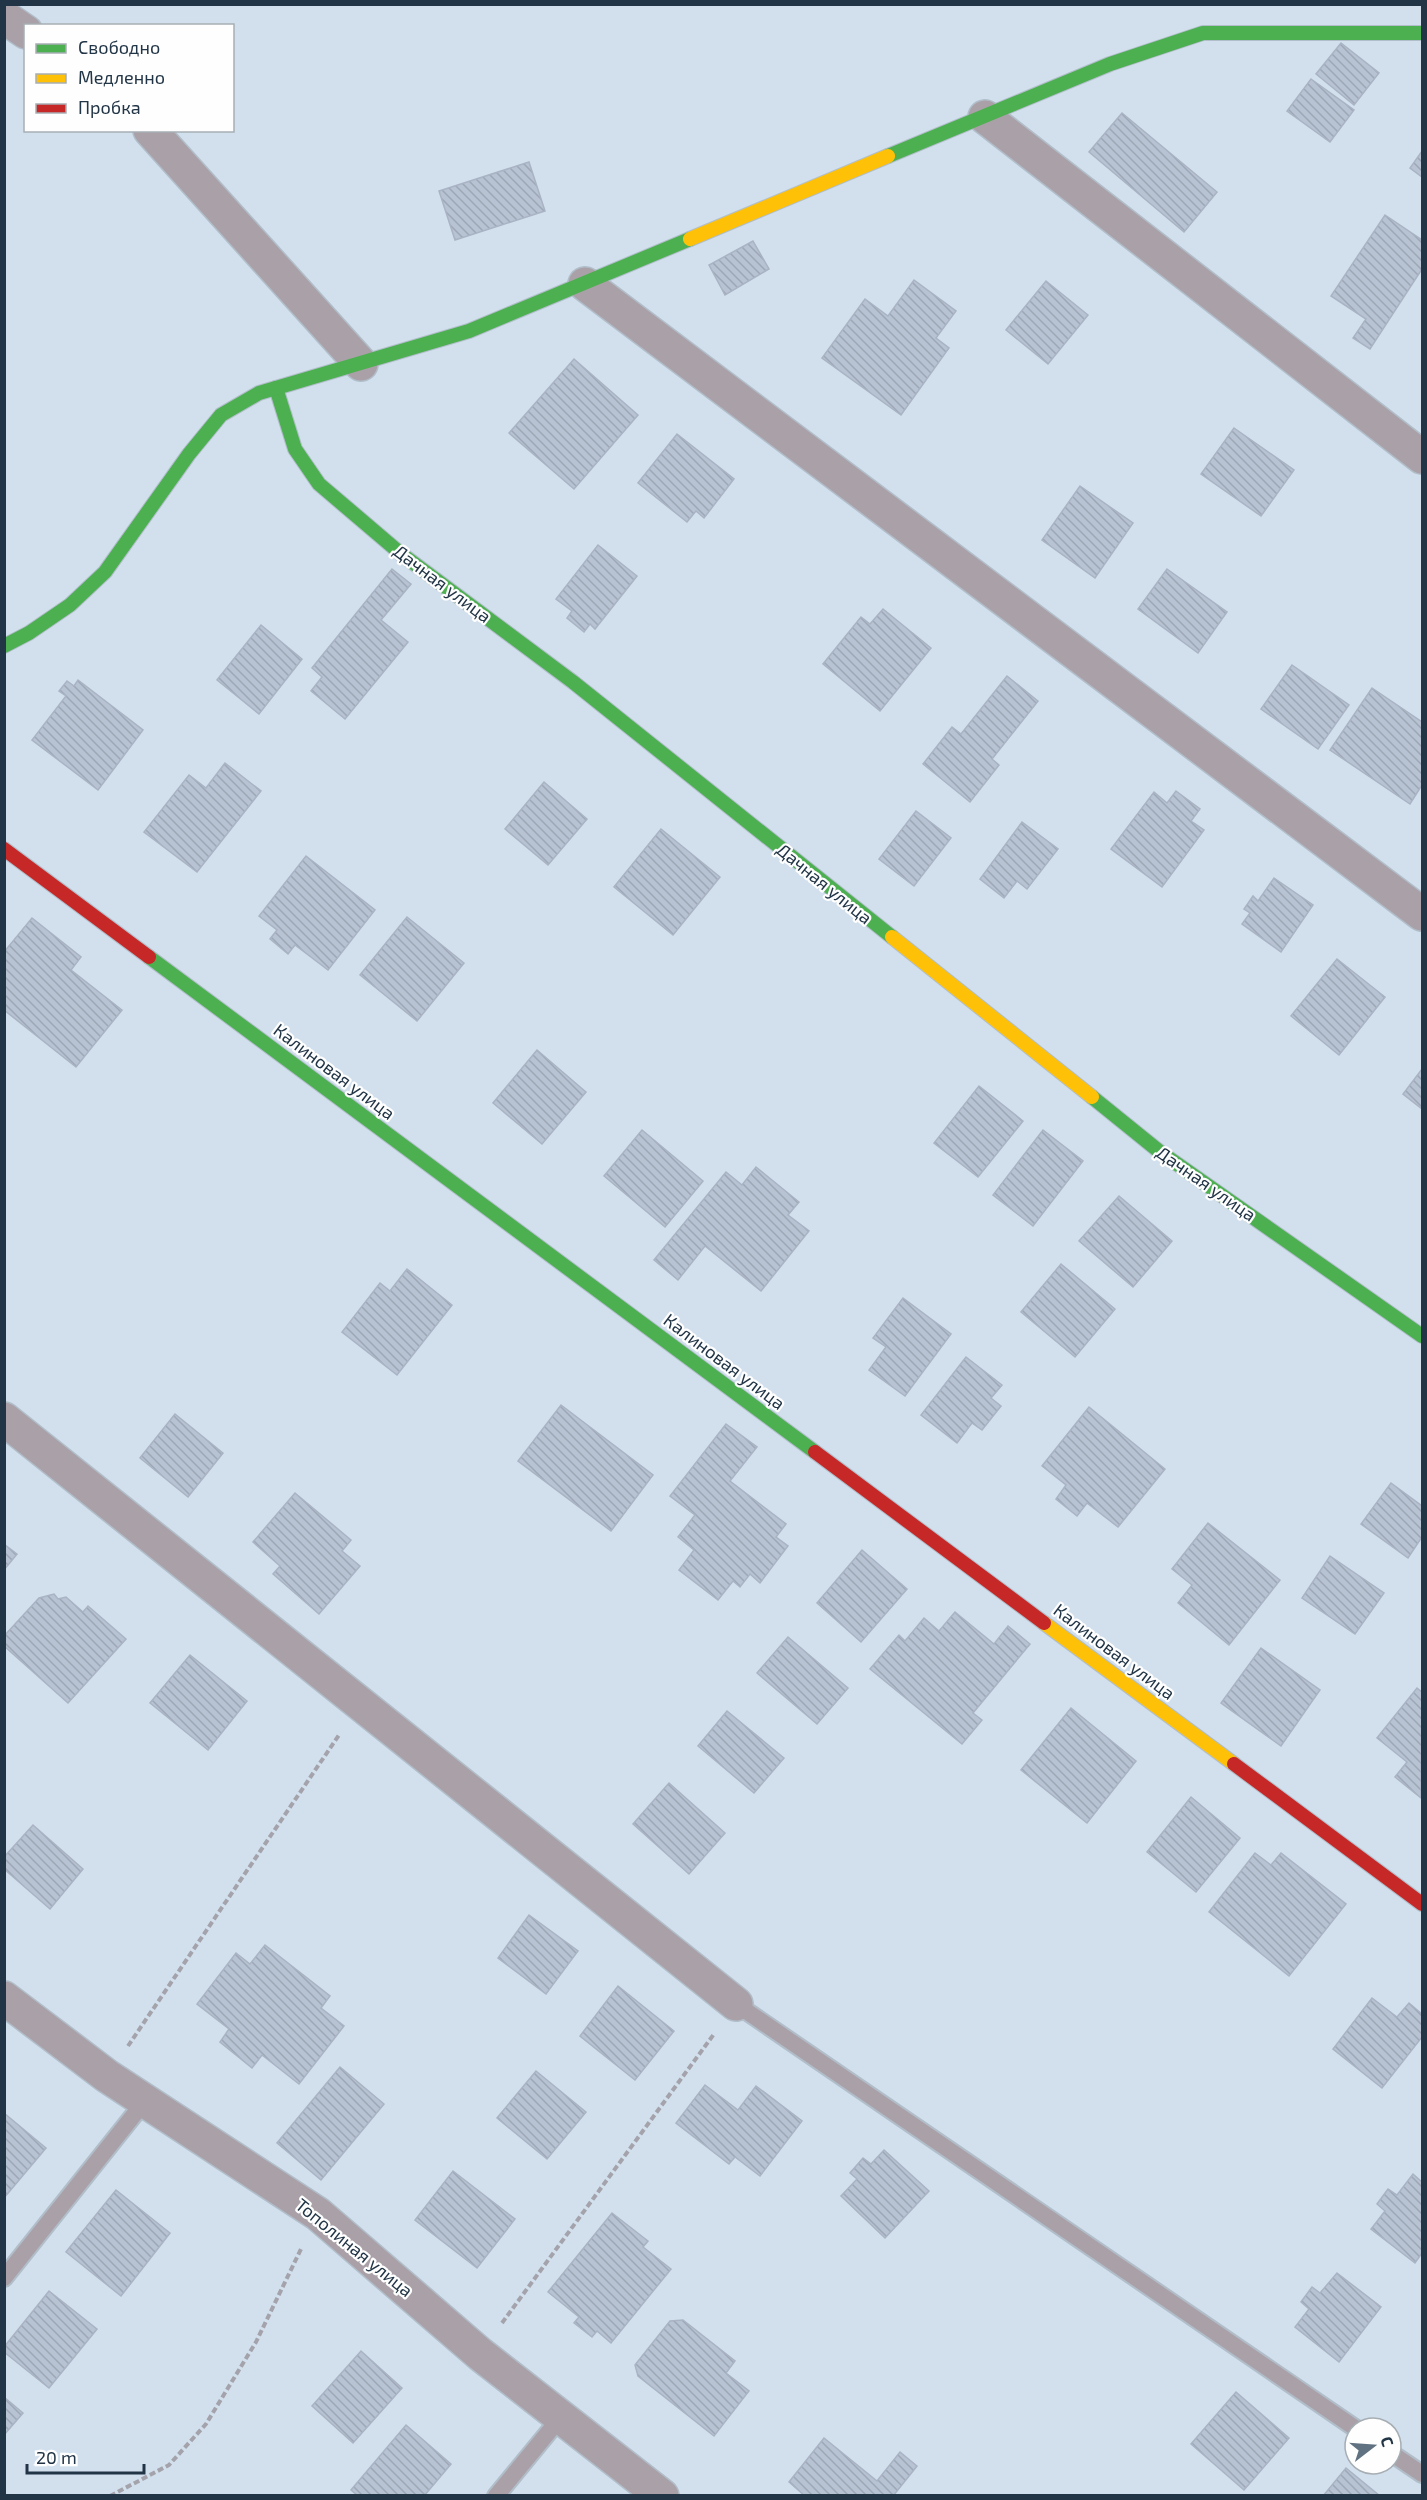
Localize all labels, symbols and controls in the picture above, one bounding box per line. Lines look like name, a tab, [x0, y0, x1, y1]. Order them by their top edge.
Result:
legend	[24, 24, 234, 132]
text: Свободно	[78, 36, 160, 58]
text: Медленно	[78, 66, 165, 88]
text: Пробка	[78, 96, 141, 118]
street label: Дачная улица	[389, 539, 496, 627]
street label: Дачная улица	[772, 838, 877, 928]
street label: Калиновая улица	[270, 1018, 400, 1124]
street label: Дачная улица	[1153, 1141, 1261, 1226]
street label: Калиновая улица	[660, 1308, 790, 1414]
street label: Калиновая улица	[1050, 1598, 1180, 1704]
street label: Тополиная улица	[292, 2193, 418, 2301]
north arrow	[1343, 2416, 1403, 2476]
text: С	[1377, 2434, 1398, 2449]
scale bar	[27, 2437, 144, 2475]
text: 20 m	[36, 2446, 77, 2468]

